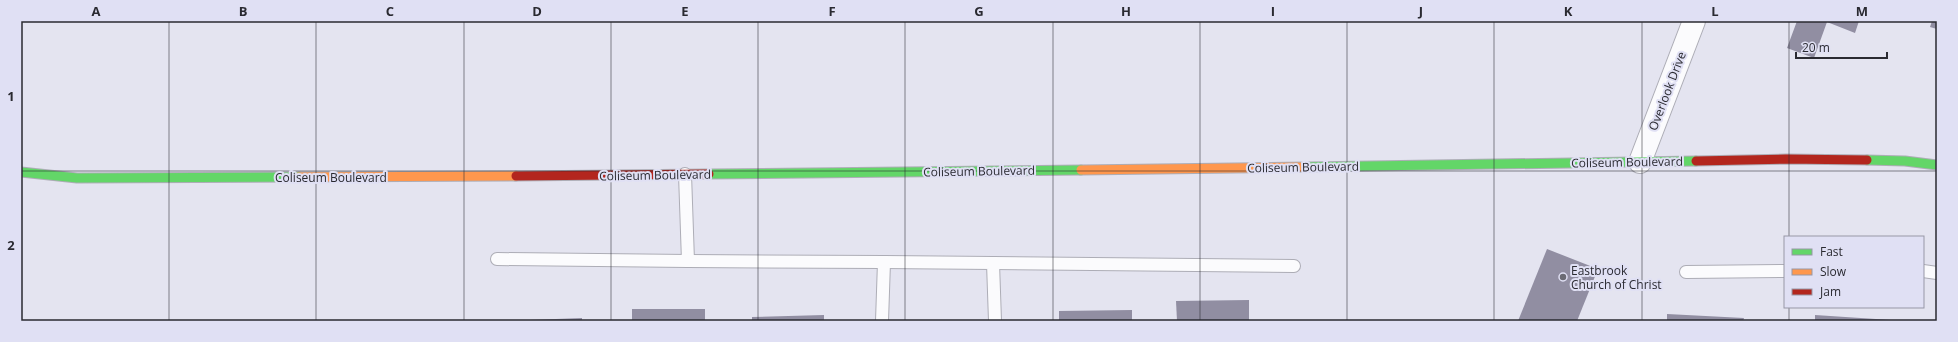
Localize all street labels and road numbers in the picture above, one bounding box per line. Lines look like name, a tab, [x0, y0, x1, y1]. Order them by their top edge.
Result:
street label: Overlook Drive	[1644, 49, 1690, 133]
street label: Coliseum Boulevard	[1571, 153, 1683, 171]
street label: Coliseum Boulevard	[1247, 158, 1359, 176]
street label: Coliseum Boulevard	[923, 162, 1035, 180]
street label: Coliseum Boulevard	[599, 166, 711, 184]
street label: Coliseum Boulevard	[275, 169, 387, 186]

